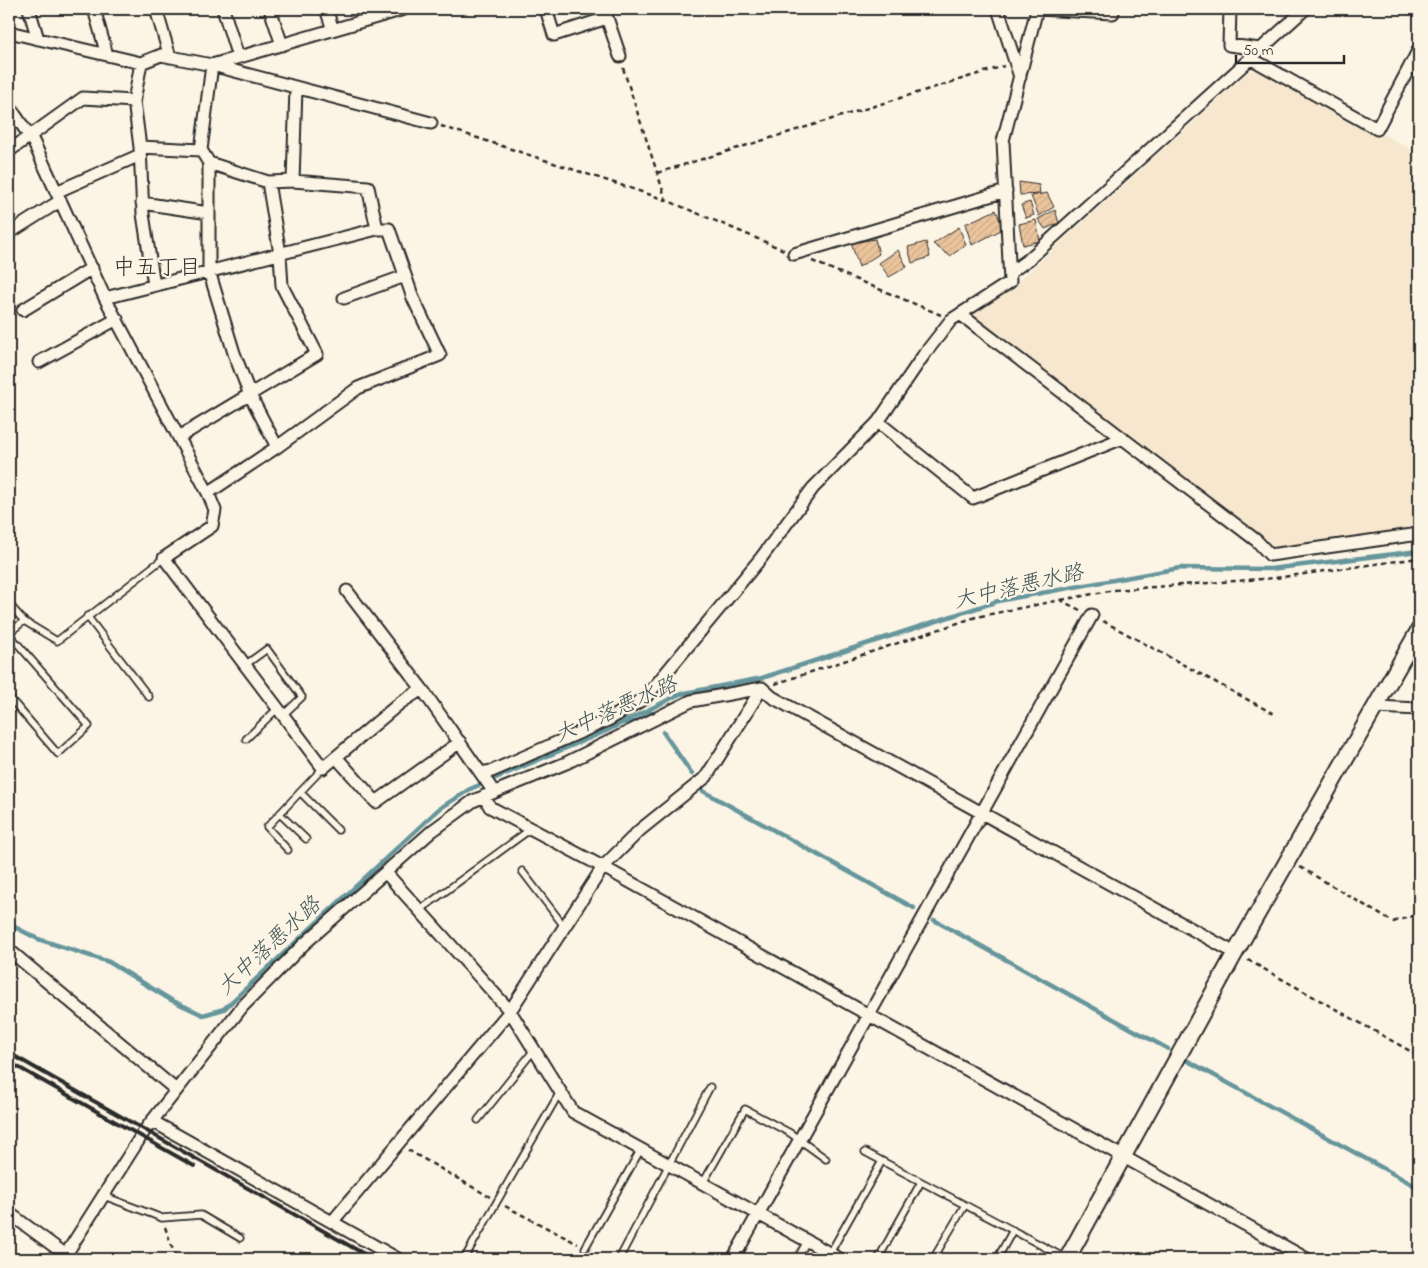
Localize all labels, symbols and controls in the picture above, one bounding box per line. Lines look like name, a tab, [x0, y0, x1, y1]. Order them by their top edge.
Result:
scale bar	[1236, 32, 1343, 64]
text: 50 m	[1243, 40, 1274, 62]
district label: 中五丁目	[113, 253, 201, 285]
water label: 大中落悪水路	[951, 557, 1089, 618]
water label: 大中落悪水路	[549, 668, 685, 752]
water label: 大中落悪水路	[211, 889, 331, 1004]

